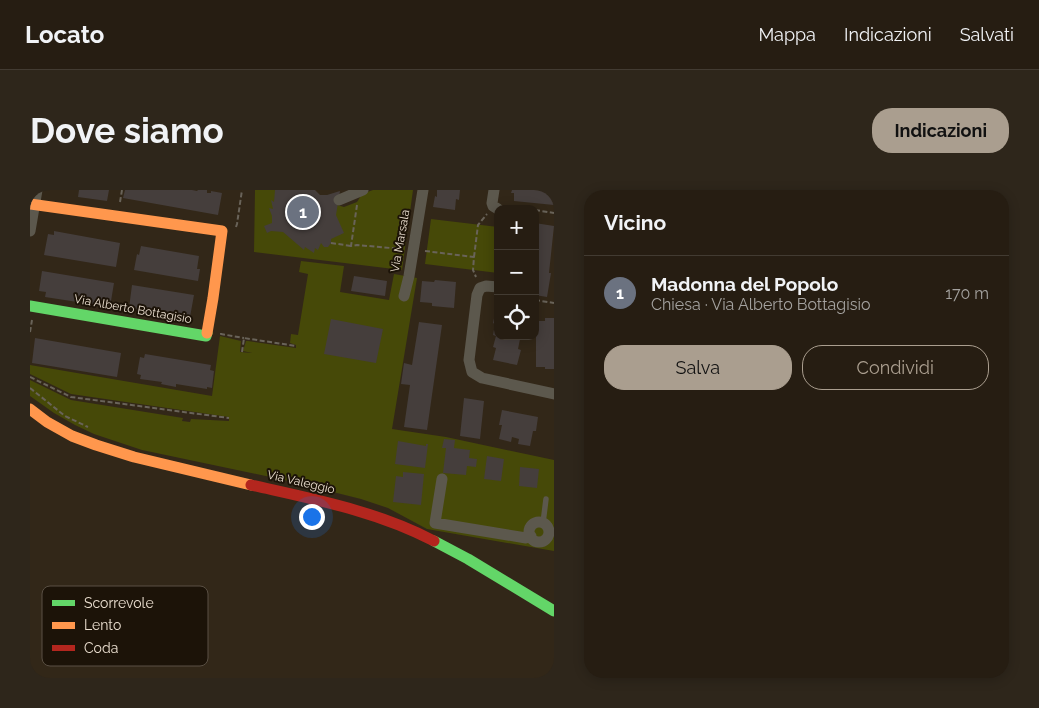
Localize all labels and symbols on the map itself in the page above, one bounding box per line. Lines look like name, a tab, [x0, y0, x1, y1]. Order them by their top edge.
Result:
pin: 1	[287, 193, 319, 231]
street label: Via Marsala	[388, 208, 412, 274]
street label: Via Alberto Bottagisio	[73, 292, 193, 326]
street label: Via Valeggio	[266, 467, 336, 497]
your location	[299, 504, 325, 530]
legend	[42, 586, 208, 666]
text: Scorrevole	[84, 595, 154, 611]
text: Lento	[84, 617, 121, 633]
text: Coda	[84, 640, 118, 656]

